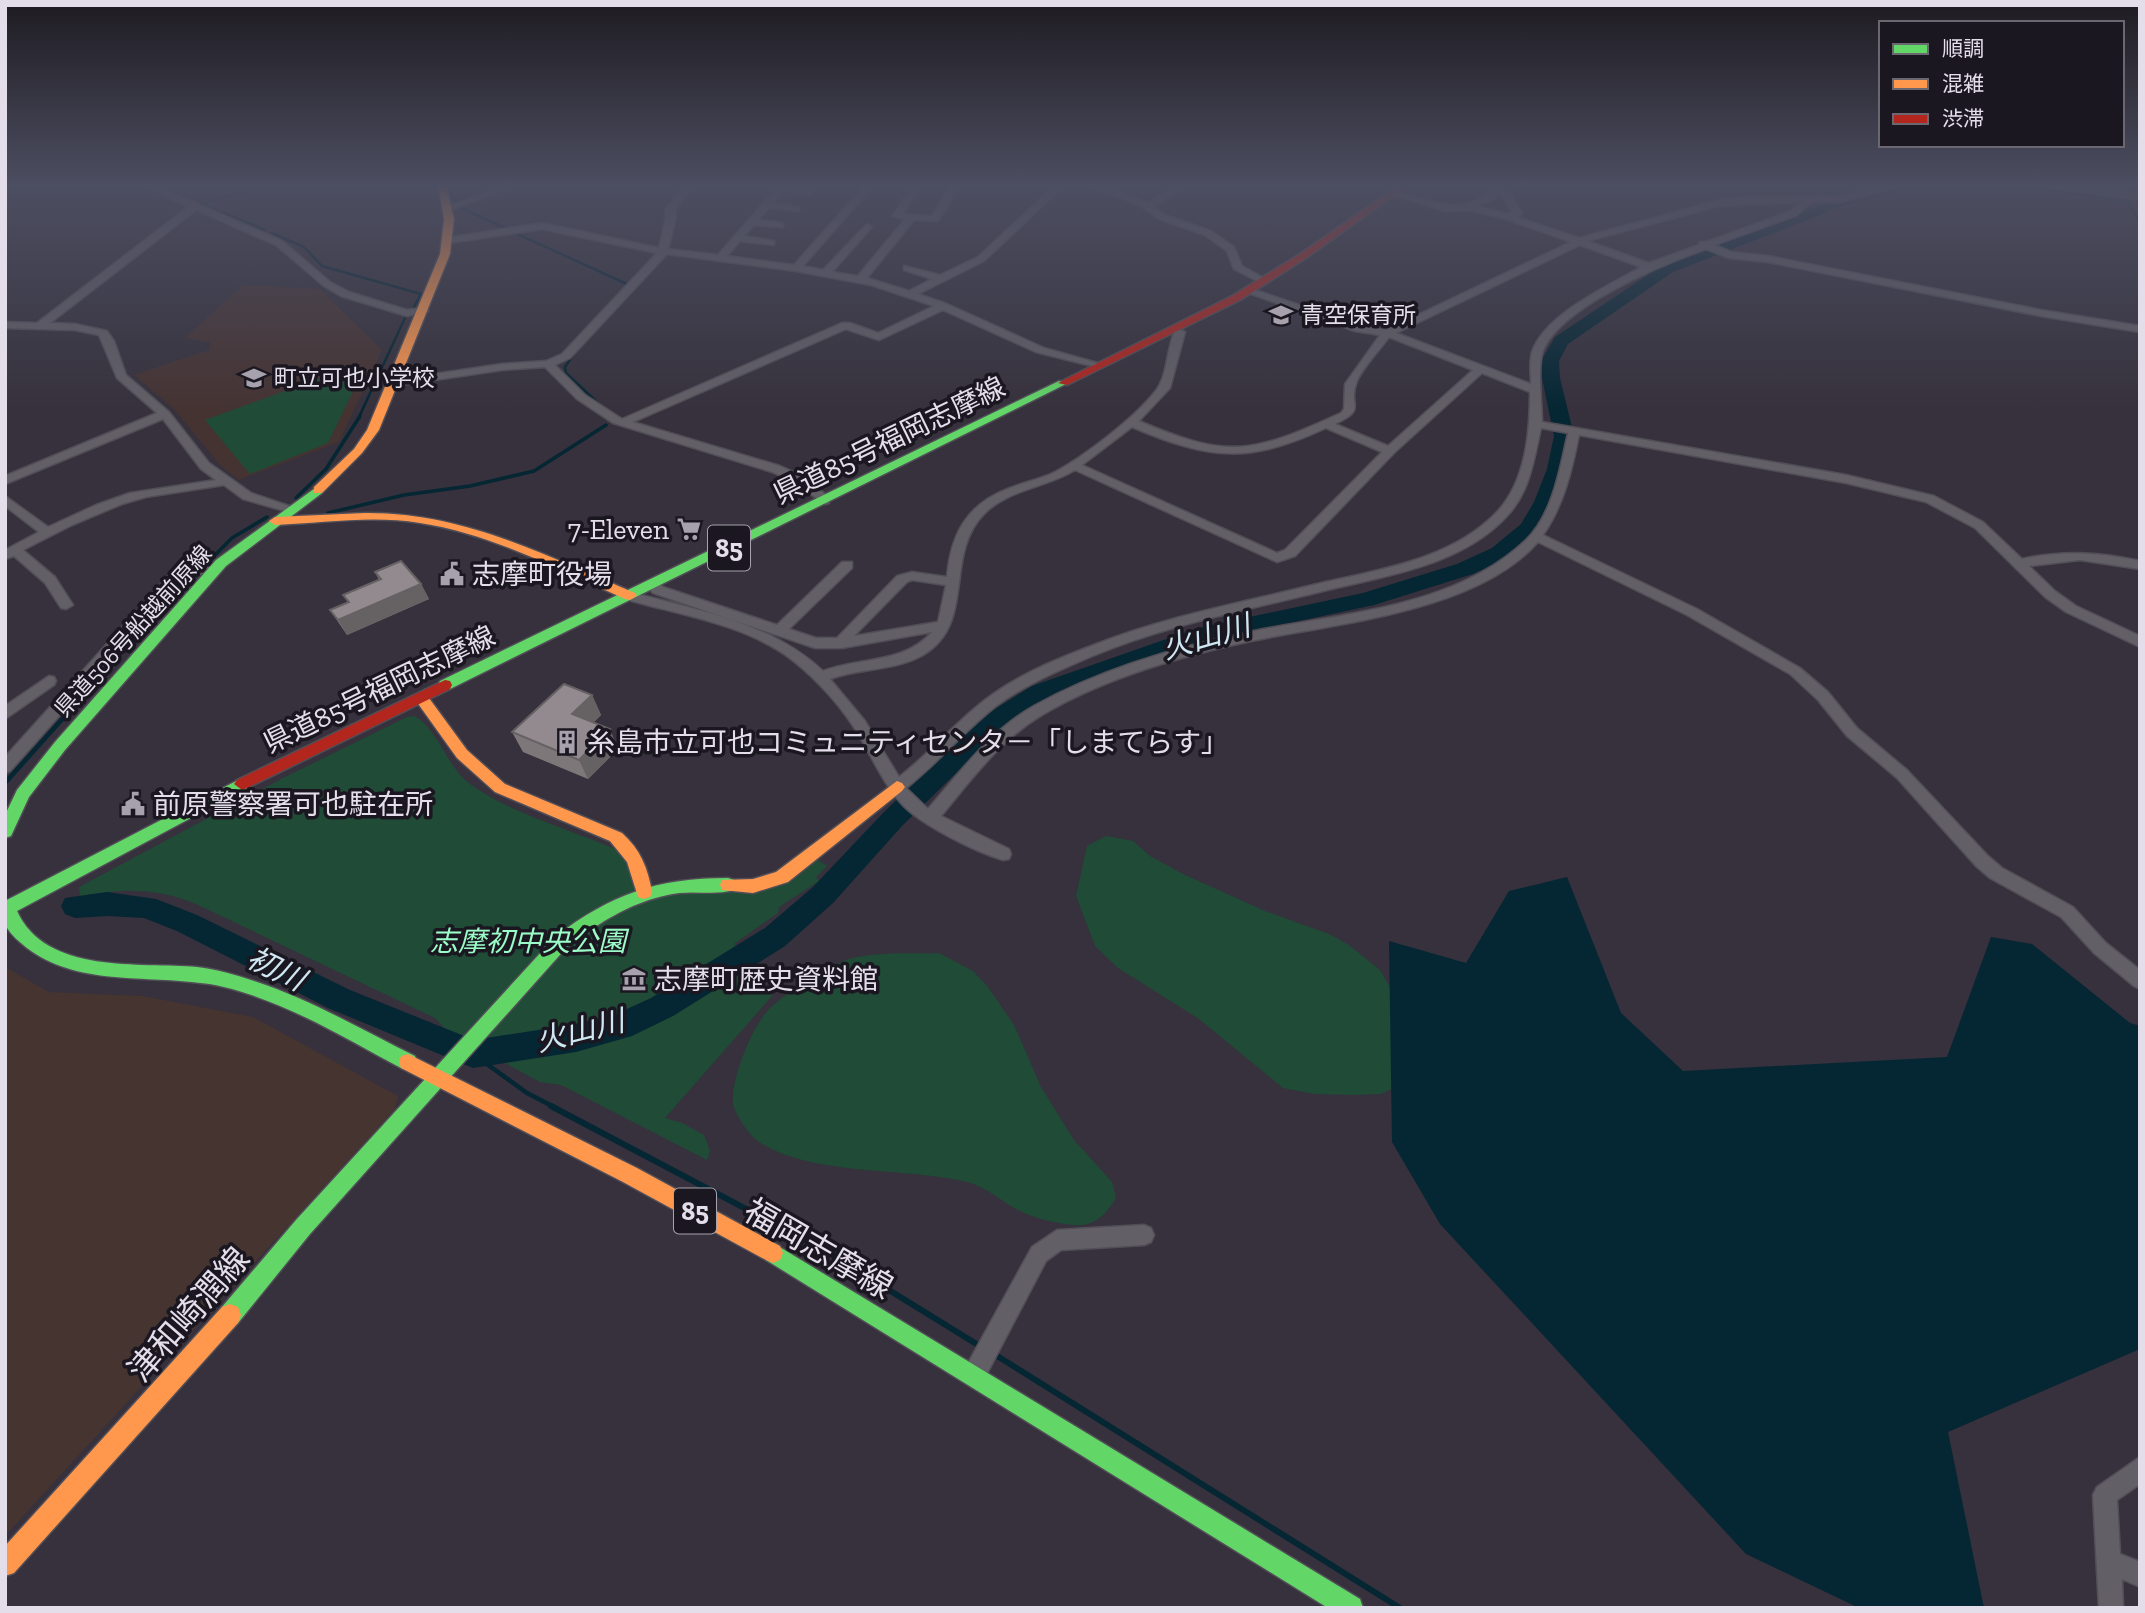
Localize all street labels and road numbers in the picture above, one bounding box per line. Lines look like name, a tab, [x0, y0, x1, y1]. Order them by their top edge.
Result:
street label: 県道85号福岡志摩線	[768, 370, 1010, 511]
road number: 85	[708, 526, 750, 570]
street label: 県道506号船越前原線	[49, 539, 217, 723]
street label: 県道85号福岡志摩線	[258, 619, 500, 760]
road number: 85	[674, 1188, 716, 1234]
street label: 福岡志摩線	[738, 1190, 900, 1307]
street label: 津和崎潤線	[120, 1239, 257, 1389]

